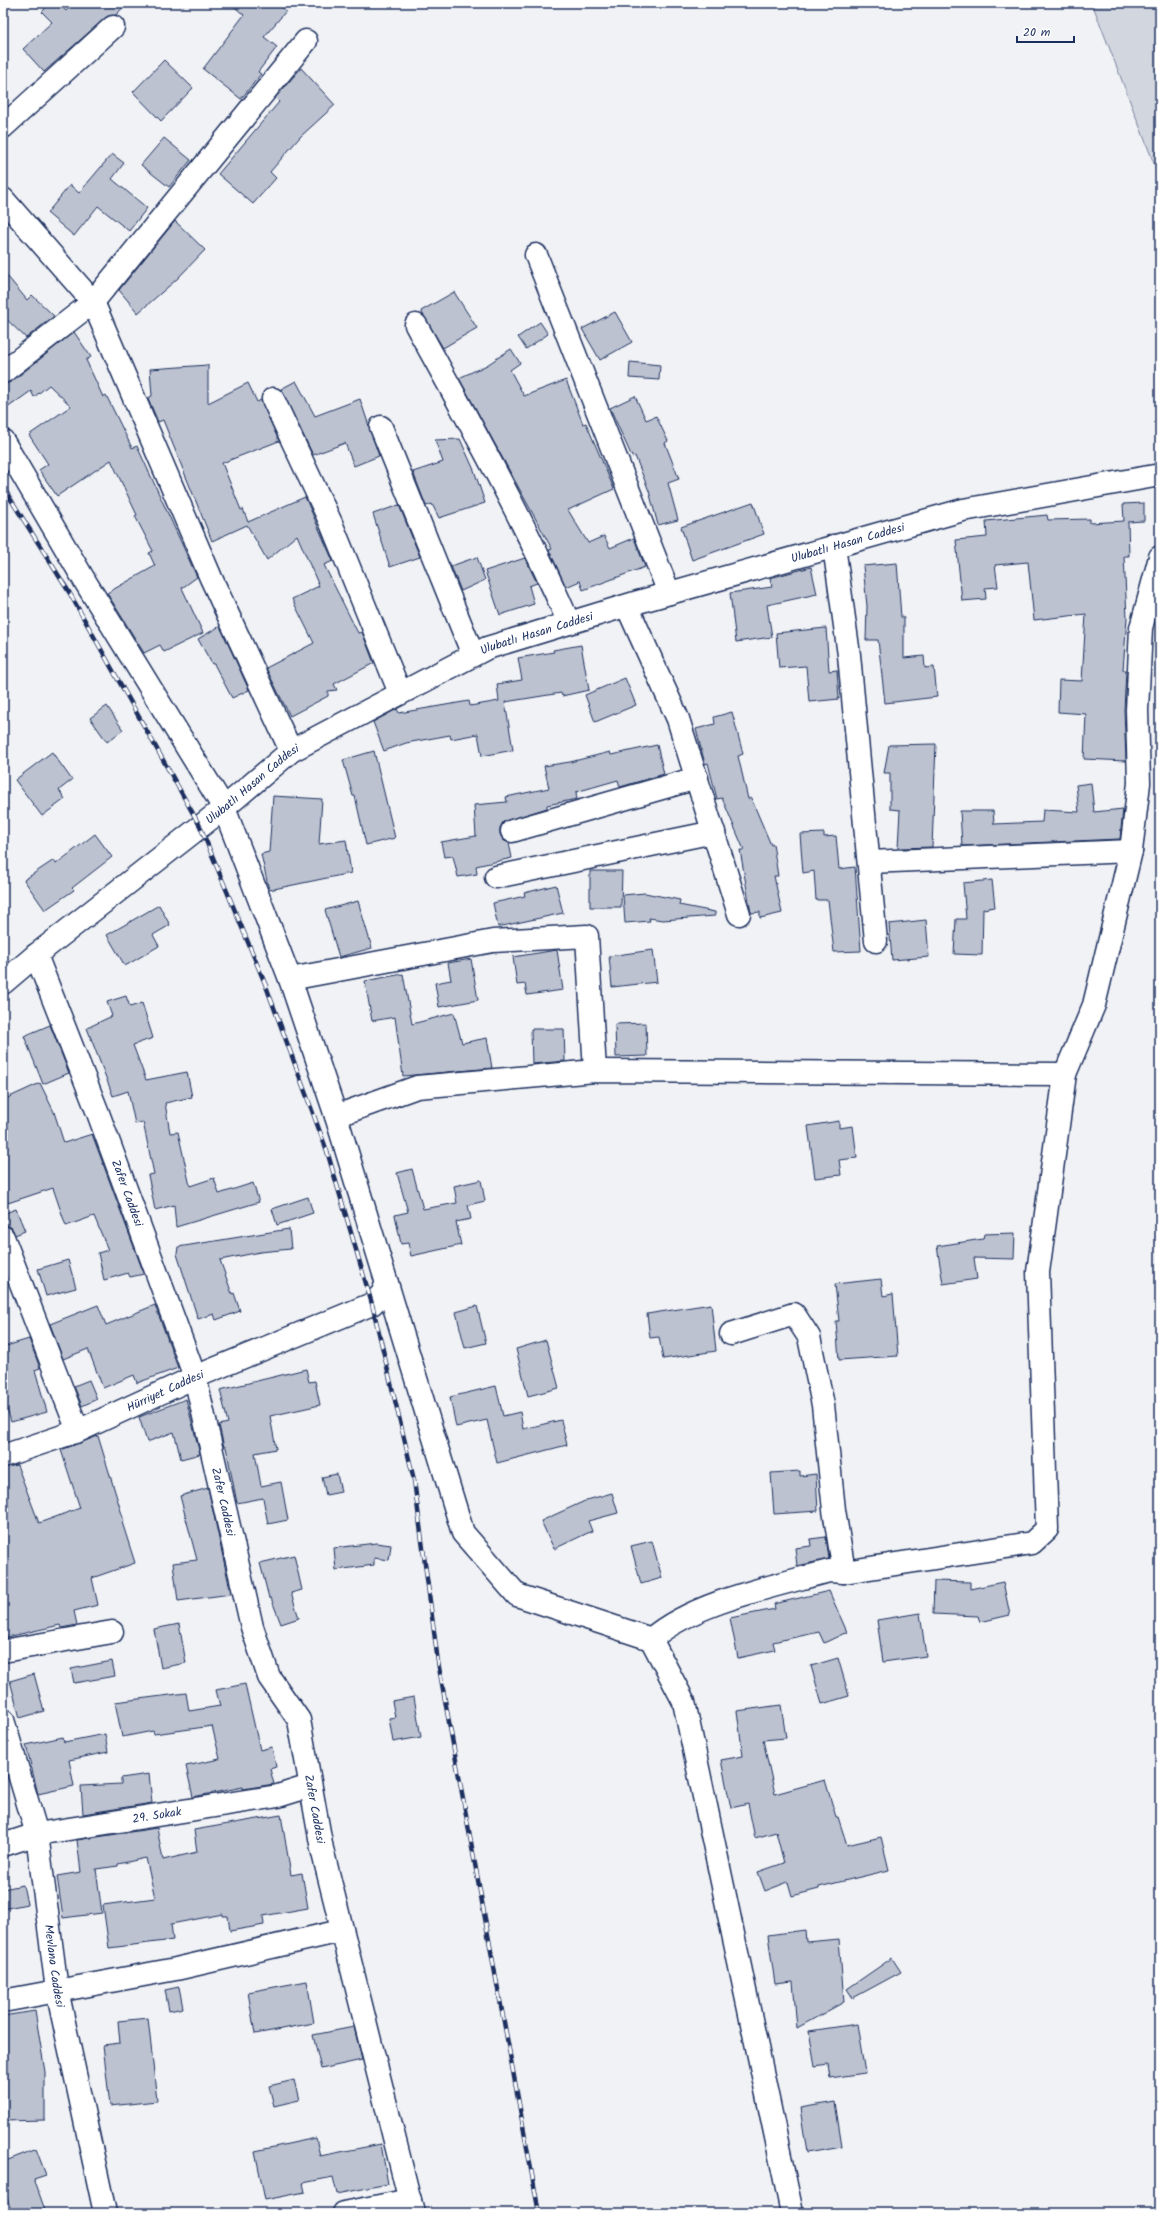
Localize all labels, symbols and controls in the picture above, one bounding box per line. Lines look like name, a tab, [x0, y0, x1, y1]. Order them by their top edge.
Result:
scale bar	[1017, 18, 1074, 44]
text: 20 m	[1023, 23, 1051, 42]
street label: Ulubatlı Hasan Caddesi	[789, 517, 908, 568]
street label: Ulubatlı Hasan Caddesi	[476, 606, 596, 660]
street label: Ulubatlı Hasan Caddesi	[201, 738, 303, 829]
street label: Zafer Caddesi	[106, 1157, 149, 1230]
street label: Hürriyet Caddesi	[123, 1364, 208, 1417]
street label: Zafer Caddesi	[206, 1466, 241, 1539]
street label: Zafer Caddesi	[299, 1773, 331, 1846]
street label: 29. Sokak	[131, 1802, 183, 1828]
street label: Mevlana Caddesi	[39, 1923, 70, 2010]

